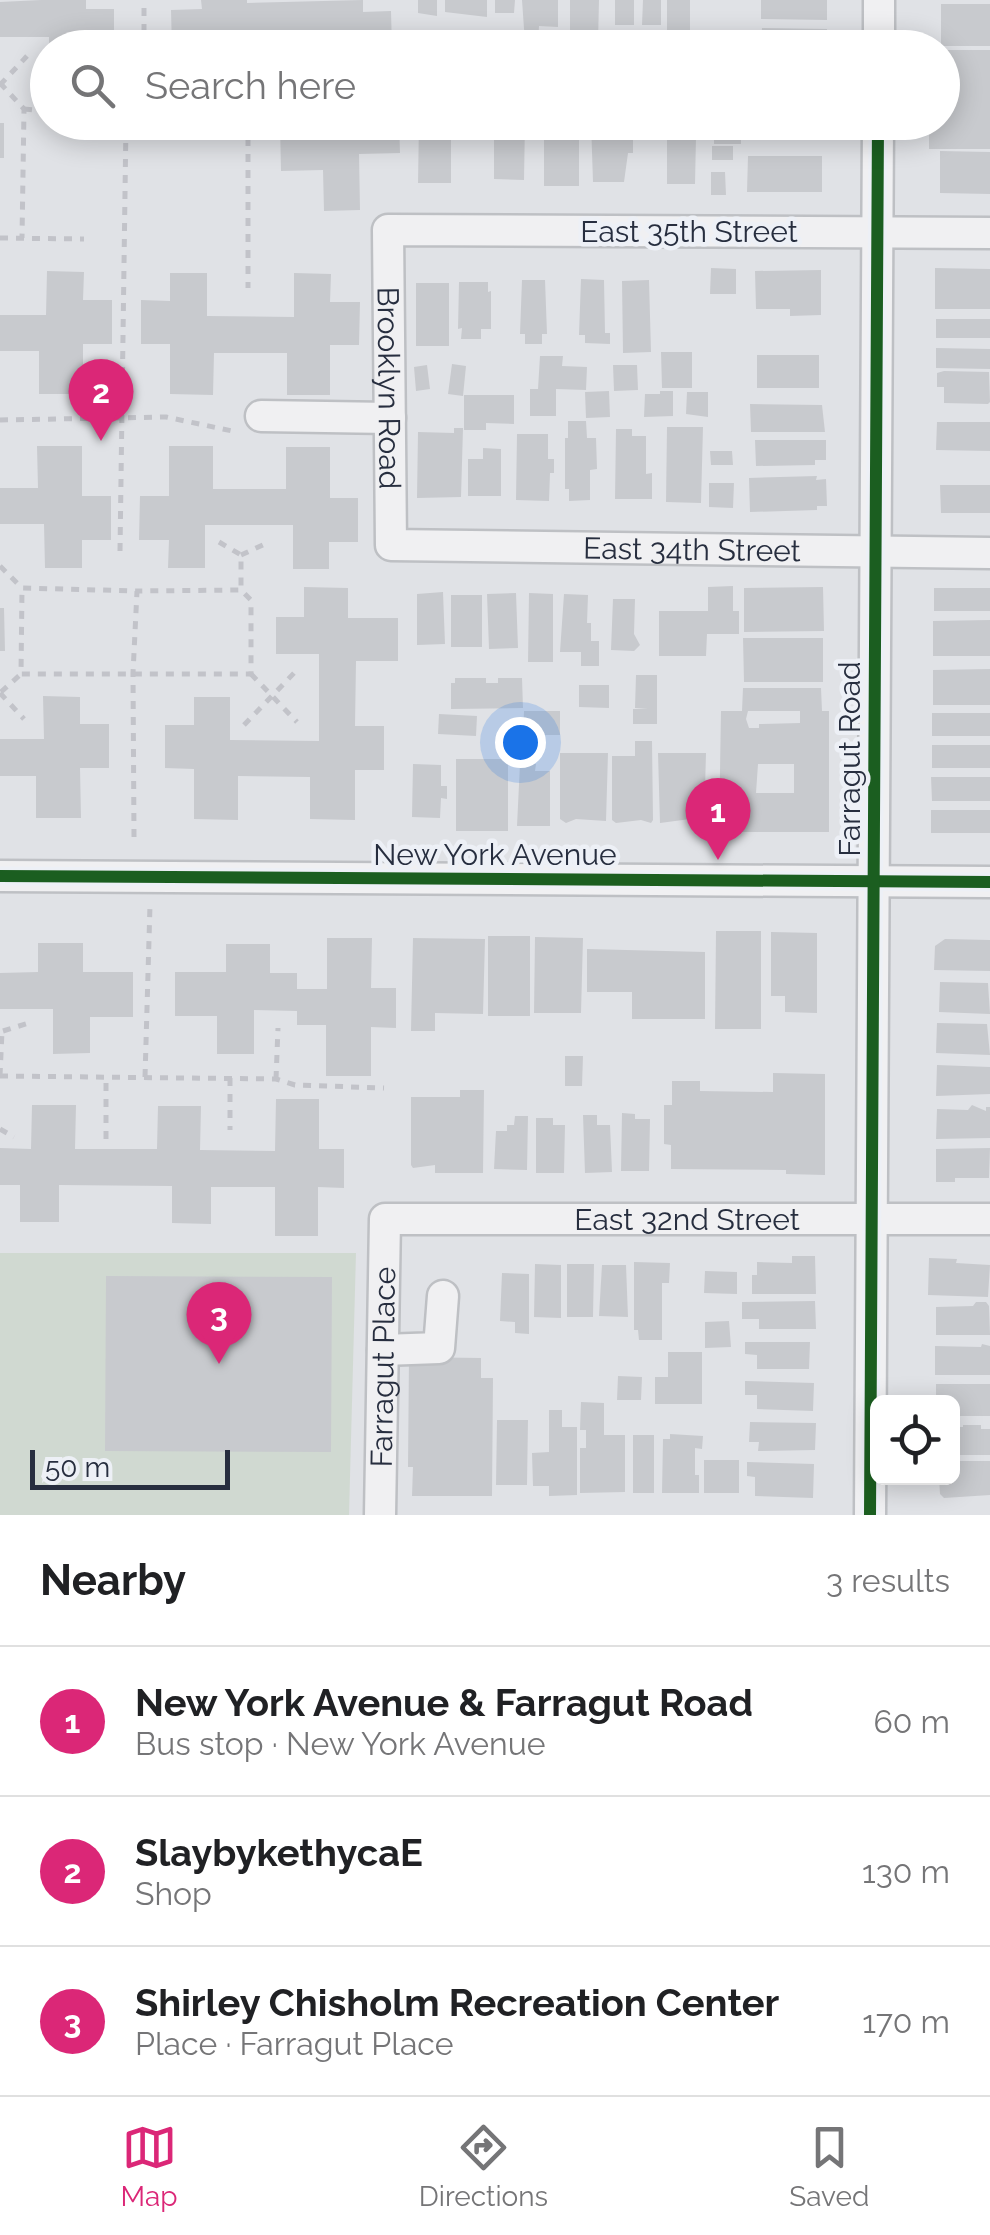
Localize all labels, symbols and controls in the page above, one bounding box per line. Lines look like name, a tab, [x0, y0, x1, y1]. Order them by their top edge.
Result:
search box	[30, 30, 960, 140]
icon: search	[65, 58, 120, 113]
text: Search here	[145, 63, 356, 108]
street label: East 35th Street	[580, 214, 798, 249]
street label: Brooklyn Road	[371, 286, 408, 490]
pin: 2	[68, 358, 134, 441]
street label: East 34th Street	[583, 530, 801, 568]
street label: Farragut Road	[832, 661, 867, 857]
your location	[495, 717, 546, 768]
pin: 1	[686, 778, 750, 860]
street label: New York Avenue	[373, 837, 617, 872]
street label: East 32nd Street	[574, 1202, 800, 1237]
street label: Farragut Place	[363, 1266, 402, 1468]
pin: 3	[186, 1282, 252, 1364]
map controls	[870, 1395, 960, 1485]
button: locate	[870, 1395, 960, 1485]
scale bar	[30, 1445, 230, 1490]
text: 50 m	[45, 1451, 110, 1484]
text: Nearby	[40, 1556, 186, 1605]
text: 3 results	[826, 1562, 950, 1599]
text: New York Avenue & Farragut Road	[135, 1680, 753, 1725]
text: 1	[65, 1703, 80, 1740]
text: 60 m	[874, 1703, 950, 1740]
text: Bus stop · New York Avenue	[135, 1725, 546, 1762]
text: SlaybykethycaE	[135, 1830, 423, 1875]
text: 2	[63, 1853, 82, 1890]
text: 130 m	[862, 1853, 950, 1890]
text: Shop	[135, 1875, 212, 1912]
text: Shirley Chisholm Recreation Center	[135, 1980, 779, 2025]
text: 3	[64, 2003, 81, 2040]
text: 170 m	[862, 2003, 950, 2040]
text: Place · Farragut Place	[135, 2025, 454, 2062]
tab: Map	[121, 2120, 178, 2213]
tab: Directions	[419, 2120, 548, 2213]
tab: Saved	[789, 2120, 869, 2213]

